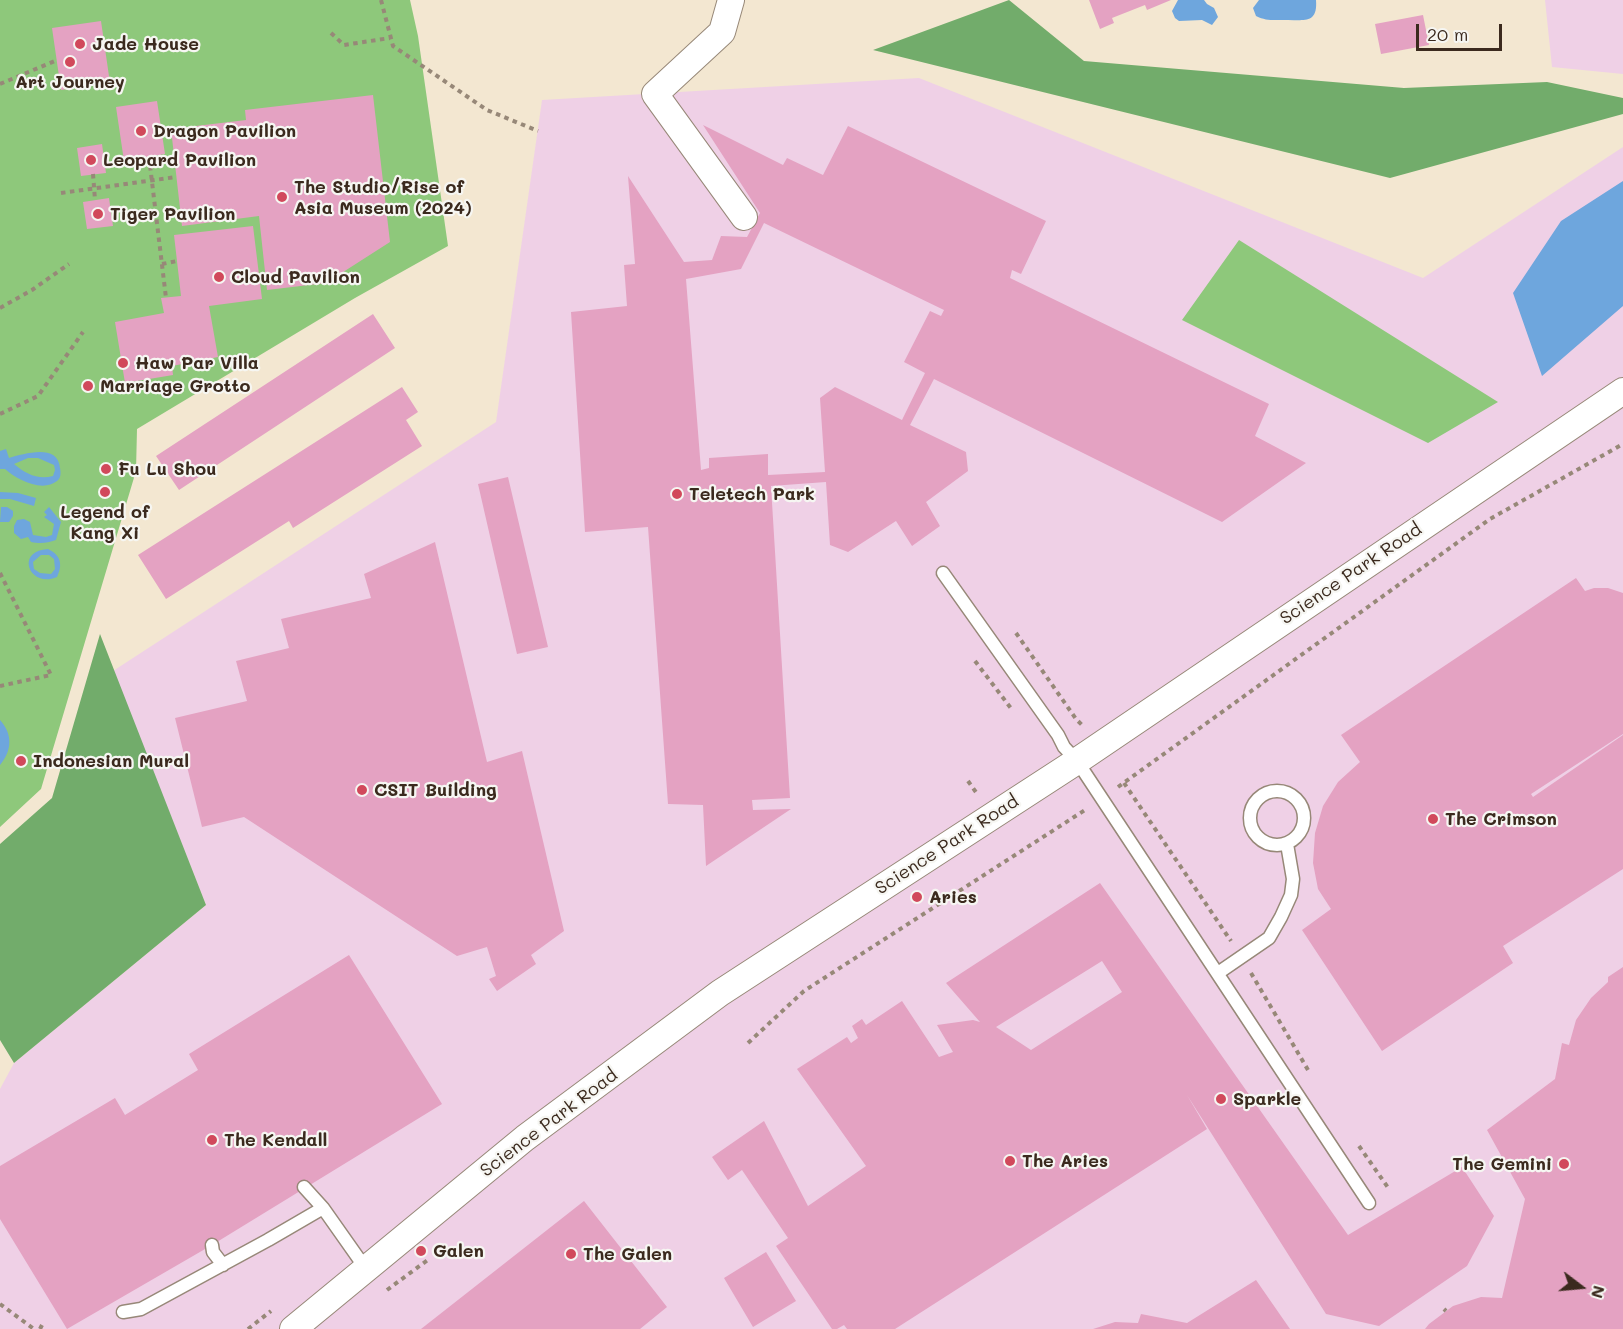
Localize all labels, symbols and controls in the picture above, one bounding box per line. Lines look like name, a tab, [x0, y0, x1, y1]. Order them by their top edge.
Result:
scale bar	[1419, 12, 1504, 50]
text: 20 m	[1427, 22, 1468, 46]
place label: Jade House	[92, 33, 199, 55]
marker: Jade House	[73, 37, 87, 51]
marker: Art Journey	[63, 55, 77, 69]
place label: Art Journey	[15, 71, 125, 93]
place label: Dragon Pavilion	[153, 120, 296, 142]
marker: Dragon Pavilion	[134, 124, 148, 138]
place label: Leopard Pavilion	[103, 149, 256, 171]
marker: Leopard Pavilion	[84, 153, 98, 167]
place label: The Studio/Rise of Asia Museum (2024)	[294, 176, 472, 219]
marker: The Studio/Rise of Asia Museum (2024)	[275, 190, 289, 204]
place label: Tiger Pavilion	[110, 203, 235, 225]
marker: Tiger Pavilion	[91, 207, 105, 221]
place label: Cloud Pavilion	[231, 266, 360, 288]
marker: Cloud Pavilion	[212, 270, 226, 284]
place label: Haw Par Villa	[135, 352, 259, 374]
marker: Haw Par Villa	[116, 356, 130, 370]
place label: Marriage Grotto	[100, 375, 251, 397]
marker: Marriage Grotto	[81, 379, 95, 393]
place label: Fu Lu Shou	[118, 458, 217, 480]
marker: Fu Lu Shou	[99, 462, 113, 476]
place label: Teletech Park	[689, 483, 815, 505]
marker: Legend of Kang Xi	[98, 485, 112, 499]
marker: Teletech Park	[670, 487, 684, 501]
place label: Legend of Kang Xi	[60, 501, 150, 544]
street label: Science Park Road	[1276, 519, 1426, 629]
place label: Indonesian Mural	[33, 750, 189, 772]
marker: Indonesian Mural	[14, 754, 28, 768]
place label: CSIT Building	[374, 779, 497, 801]
marker: CSIT Building	[355, 783, 369, 797]
street label: Science Park Road	[871, 791, 1023, 899]
place label: The Crimson	[1445, 808, 1557, 830]
marker: The Crimson	[1426, 812, 1440, 826]
place label: Aries	[929, 886, 977, 908]
marker: Aries	[910, 890, 924, 904]
street label: Science Park Road	[476, 1064, 622, 1182]
place label: Sparkle	[1233, 1088, 1301, 1110]
marker: Sparkle	[1214, 1092, 1228, 1106]
place label: The Kendall	[224, 1129, 327, 1151]
marker: The Kendall	[205, 1133, 219, 1147]
place label: The Aries	[1022, 1150, 1108, 1172]
place label: The Gemini	[1452, 1153, 1552, 1175]
marker: The Aries	[1003, 1154, 1017, 1168]
marker: The Gemini	[1557, 1157, 1571, 1171]
place label: Galen	[433, 1240, 484, 1262]
place label: The Galen	[583, 1243, 672, 1265]
marker: Galen	[414, 1244, 428, 1258]
marker: The Galen	[564, 1247, 578, 1261]
north arrow	[1551, 1257, 1611, 1317]
text: N	[1587, 1283, 1611, 1301]

